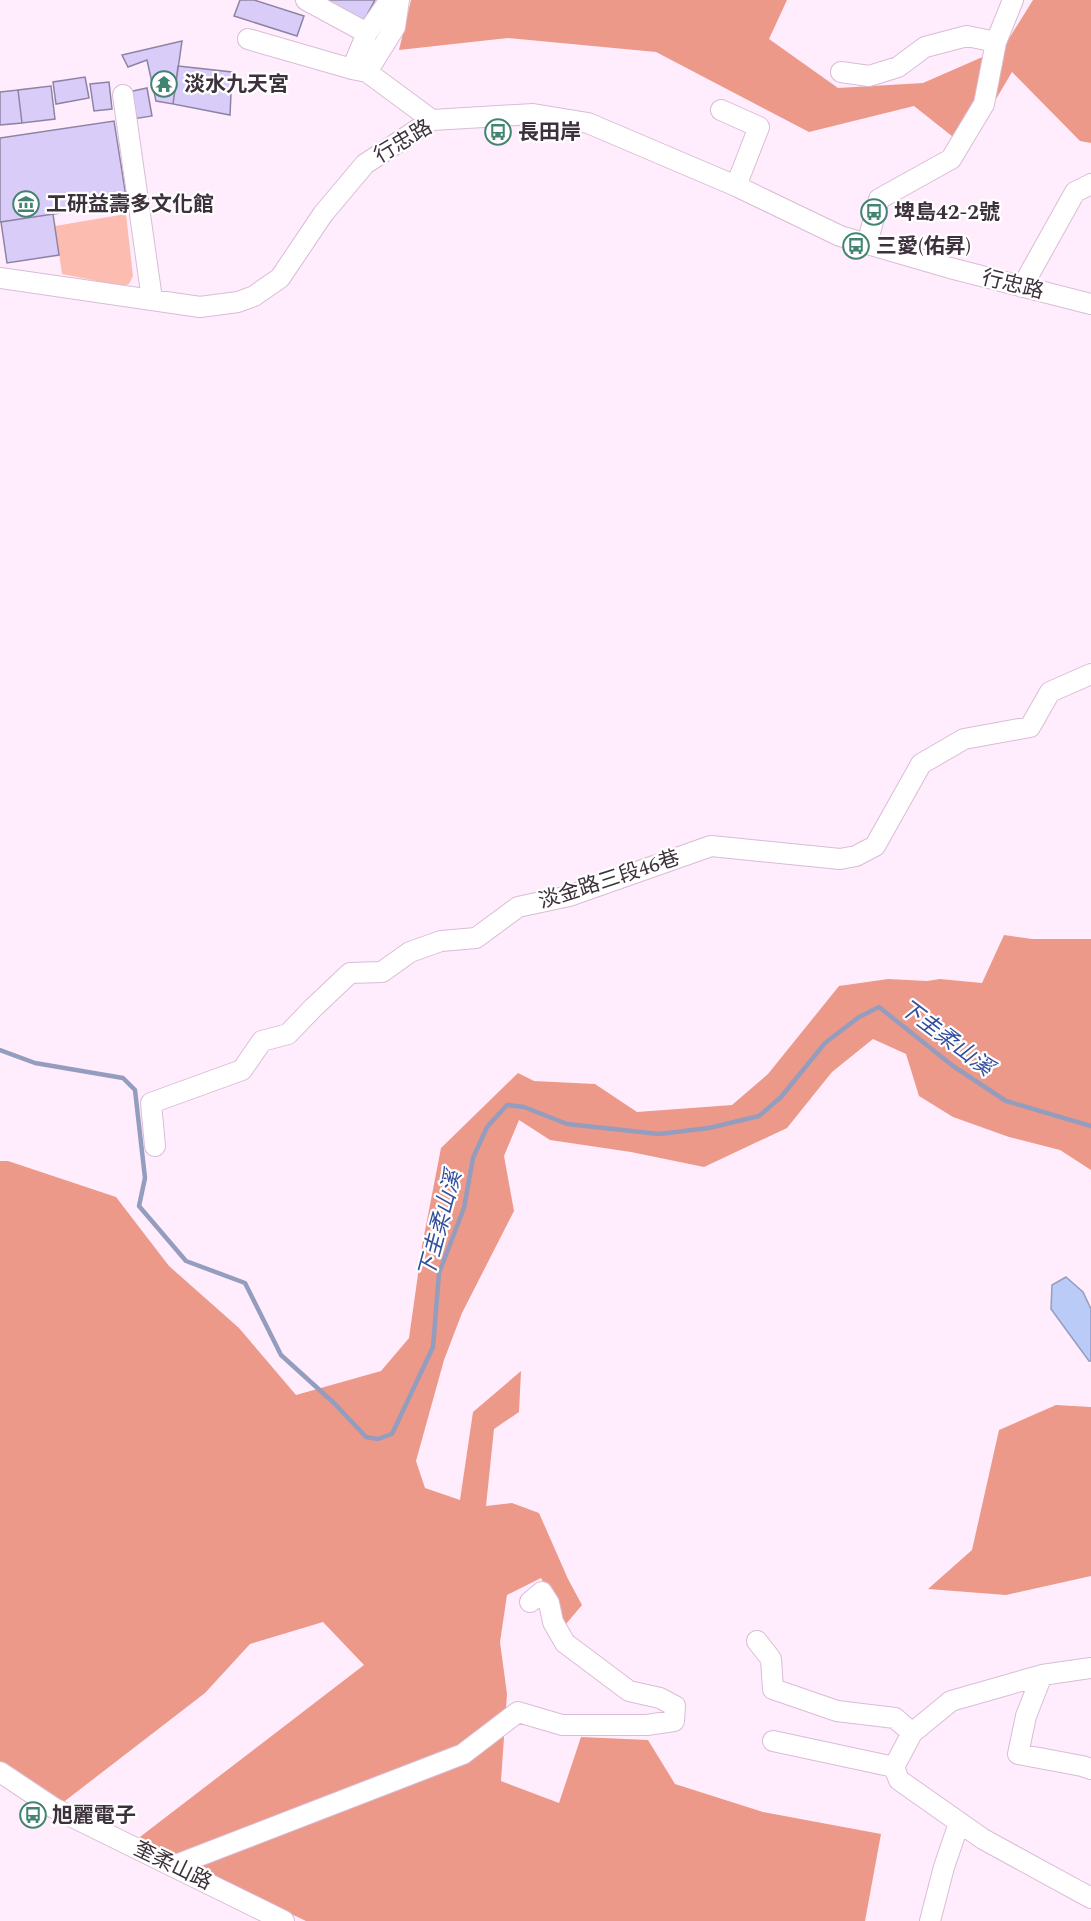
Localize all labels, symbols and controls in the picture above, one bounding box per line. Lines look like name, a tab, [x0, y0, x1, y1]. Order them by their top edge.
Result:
temple icon: 淡水九天宮	[149, 69, 179, 99]
place label: 淡水九天宮	[184, 69, 289, 101]
street label: 行忠路	[368, 112, 439, 172]
bus stop icon: 長田岸	[483, 117, 513, 147]
place label: 長田岸	[518, 117, 581, 149]
museum icon: 工研益壽多文化館	[11, 189, 41, 219]
place label: 工研益壽多文化館	[46, 189, 214, 221]
bus stop icon: 埤島42-2號	[859, 197, 889, 227]
place label: 埤島42-2號	[894, 197, 1000, 229]
bus stop icon: 三愛(佑昇)	[841, 231, 871, 261]
place label: 三愛(佑昇)	[876, 231, 971, 263]
street label: 行忠路	[978, 262, 1047, 308]
street label: 淡金路三段46巷	[534, 842, 684, 918]
water label: 下圭柔山溪	[892, 992, 1002, 1086]
water label: 下圭柔山溪	[410, 1164, 471, 1282]
bus stop icon: 旭麗電子	[18, 1800, 48, 1830]
place label: 旭麗電子	[52, 1800, 136, 1832]
street label: 奎柔山路	[128, 1833, 217, 1899]

